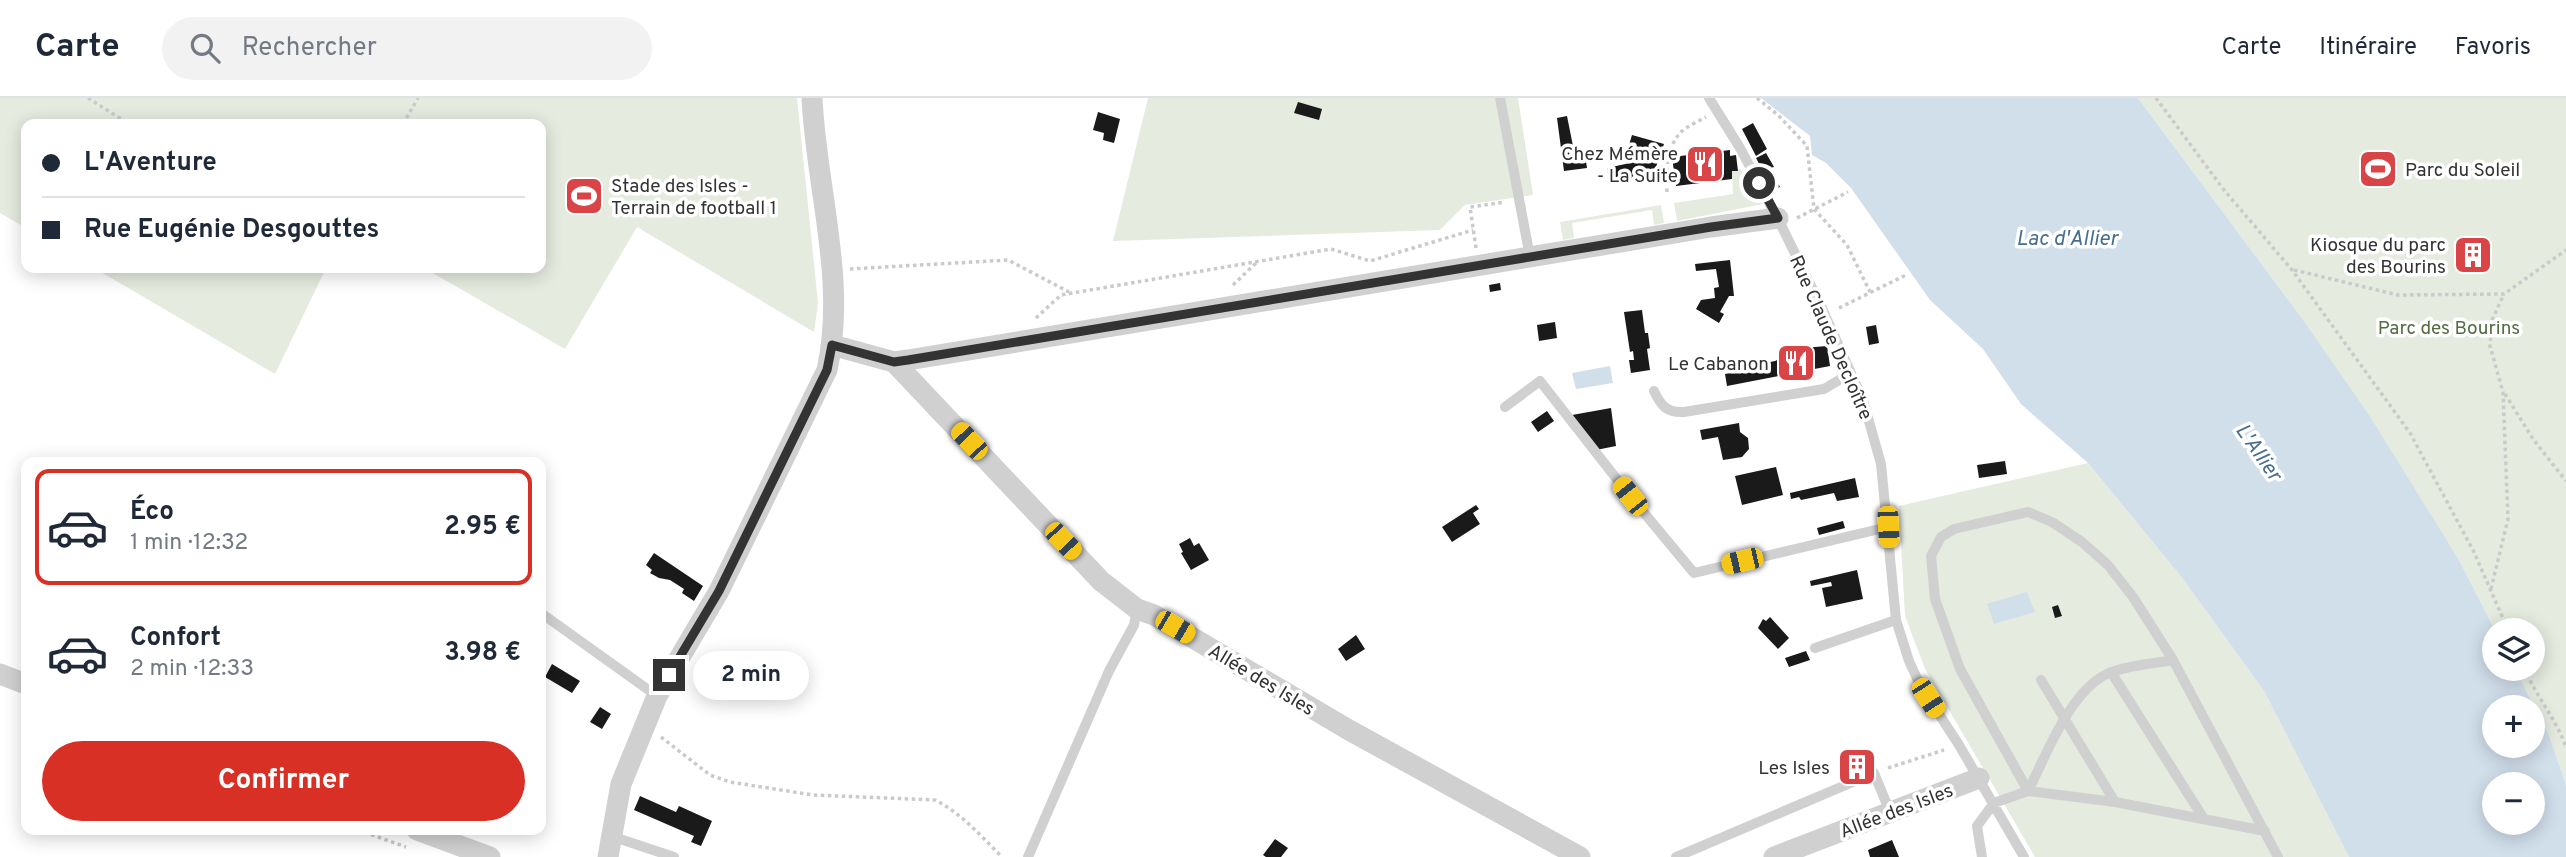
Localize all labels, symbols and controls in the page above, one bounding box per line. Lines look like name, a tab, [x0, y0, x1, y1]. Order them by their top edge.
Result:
search box	[162, 17, 652, 80]
text: Carte	[35, 27, 120, 69]
icon: search	[186, 29, 224, 67]
text: Rechercher	[242, 32, 377, 65]
text: Carte	[2221, 33, 2281, 63]
text: Itinéraire	[2319, 33, 2417, 63]
text: Favoris	[2455, 33, 2531, 63]
place label: Chez Mémère - La Suite	[1561, 143, 1678, 189]
restaurant icon: Chez Mémère - La Suite	[1684, 143, 1726, 185]
text: L'Aventure	[84, 147, 217, 180]
sports icon: Parc du Soleil	[2357, 148, 2399, 190]
place label: Parc du Soleil	[2405, 159, 2520, 183]
route start	[1743, 167, 1775, 199]
sports icon: Stade des Isles - Terrain de football 1	[563, 175, 605, 217]
place label: Stade des Isles - Terrain de football 1	[611, 175, 777, 221]
text: Rue Eugénie Desgouttes	[84, 214, 379, 247]
water label: Lac d'Allier	[2016, 226, 2120, 253]
place label: Kiosque du parc des Bourins	[2310, 234, 2446, 280]
building icon: Kiosque du parc des Bourins	[2452, 234, 2494, 276]
street label: Rue Claude Decloître	[1783, 252, 1877, 424]
park label: Parc des Bourins	[2378, 317, 2520, 341]
restaurant icon: Le Cabanon	[1775, 342, 1817, 384]
place label: Le Cabanon	[1668, 353, 1769, 377]
car	[947, 418, 992, 464]
water label: L'Allier	[2228, 419, 2288, 488]
car	[1609, 473, 1652, 519]
icon: car	[46, 496, 109, 559]
text: Éco	[130, 496, 174, 529]
car	[1877, 505, 1900, 549]
text: 2.95 €	[444, 511, 521, 544]
car	[1041, 518, 1086, 564]
text: 1 min · 12:32	[130, 529, 248, 558]
car	[1720, 546, 1765, 576]
car	[1152, 607, 1199, 647]
map controls	[2482, 618, 2545, 835]
button: layers	[2482, 618, 2545, 681]
icon: car	[46, 622, 109, 685]
text: Confort	[130, 622, 221, 655]
text: 3.98 €	[444, 637, 521, 670]
street label: Allée des Isles	[1203, 640, 1318, 722]
callout: 2 min	[694, 650, 809, 700]
text: 2 min · 12:33	[130, 655, 254, 684]
route end	[653, 659, 685, 691]
text: 2 min	[721, 661, 781, 690]
car	[1908, 675, 1949, 721]
button: +	[2482, 695, 2545, 758]
button: Confirmer	[42, 741, 525, 821]
building icon: Les Isles	[1836, 746, 1878, 788]
place label: Les Isles	[1758, 757, 1830, 781]
button: −	[2482, 772, 2545, 835]
street label: Allée des Isles	[1837, 779, 1957, 845]

